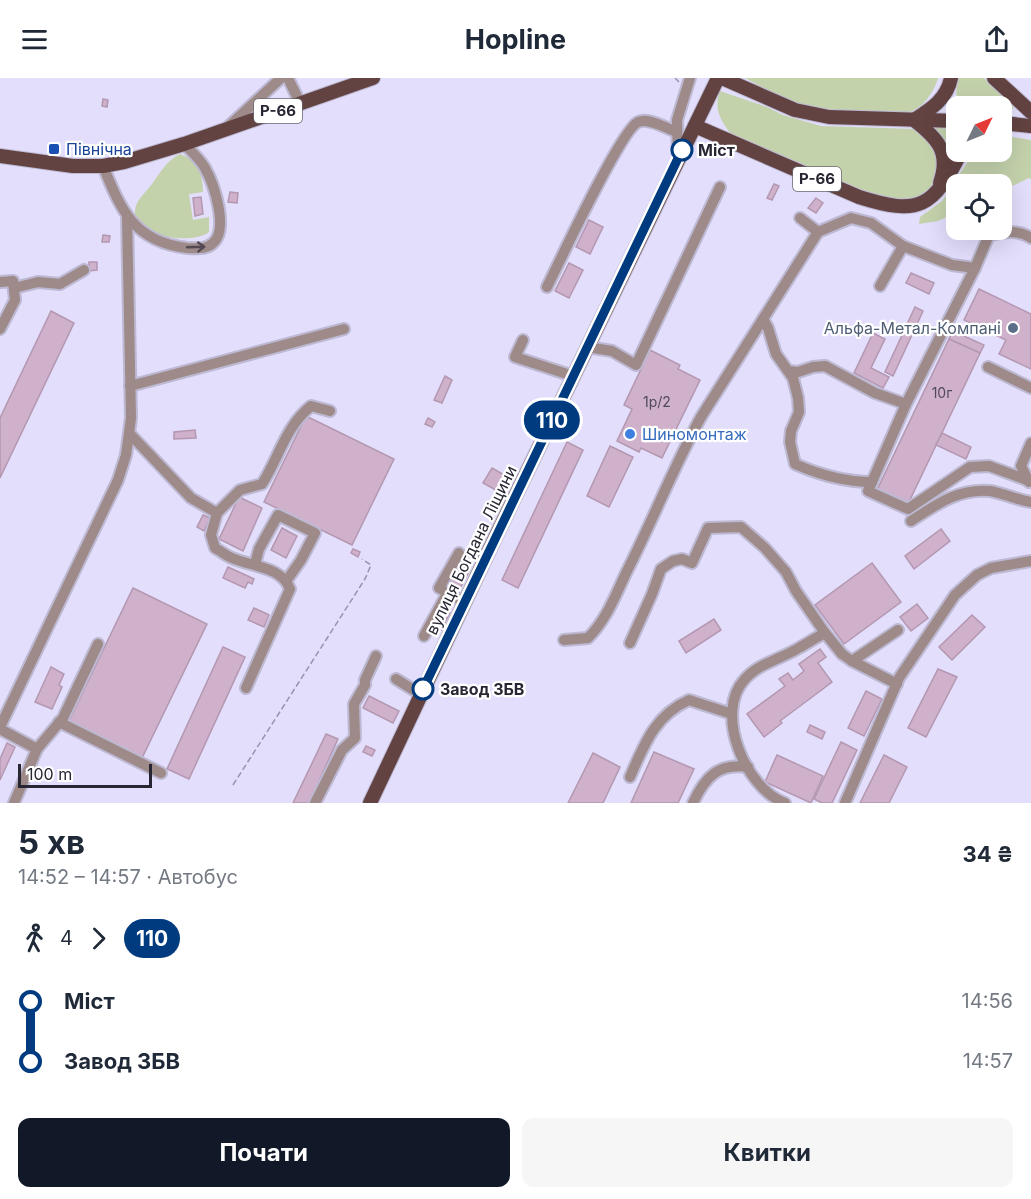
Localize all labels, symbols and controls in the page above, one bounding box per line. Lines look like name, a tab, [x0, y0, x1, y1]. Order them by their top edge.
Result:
icon: menu	[18, 23, 51, 56]
text: Hopline	[465, 23, 566, 56]
icon: share	[980, 23, 1013, 56]
north arrow	[946, 96, 1012, 162]
map controls	[946, 96, 1012, 240]
road number: Р-66	[254, 99, 302, 123]
place label: Північна	[66, 139, 132, 159]
marker: Міст	[671, 139, 693, 161]
place label: Міст	[698, 140, 735, 160]
marker: Північна	[47, 142, 61, 156]
road number: Р-66	[793, 167, 841, 191]
button: locate	[946, 174, 1012, 240]
one-way arrow	[186, 241, 206, 253]
place label: Альфа-Метал-Компані	[824, 318, 1001, 338]
marker: Альфа-Метал-Компані	[1006, 321, 1020, 335]
house number: 10г	[932, 384, 952, 401]
house number: 1р/2	[643, 393, 671, 410]
line badge: 110	[518, 400, 586, 440]
text: 110	[536, 408, 568, 433]
place label: Шиномонтаж	[642, 424, 747, 444]
marker: Шиномонтаж	[623, 427, 637, 441]
street label: вулиця Богдана Ліщини	[421, 462, 521, 638]
marker: Завод ЗБВ	[412, 678, 434, 700]
place label: Завод ЗБВ	[440, 679, 524, 699]
scale bar	[18, 761, 152, 788]
text: 100 m	[27, 764, 72, 784]
text: 5 хв	[18, 822, 85, 862]
text: 34 ₴	[962, 841, 1013, 867]
text: 14:52 – 14:57 · Автобус	[18, 865, 238, 889]
icon: walk	[18, 922, 51, 955]
icon: forward	[82, 922, 115, 955]
text: 4	[60, 926, 73, 950]
text: 110	[136, 926, 168, 951]
text: Міст	[64, 988, 115, 1014]
text: 14:56	[962, 989, 1013, 1013]
text: Завод ЗБВ	[64, 1048, 180, 1074]
text: 14:57	[963, 1049, 1013, 1073]
button: Почати	[18, 1118, 510, 1187]
button: Квитки	[522, 1118, 1013, 1187]

